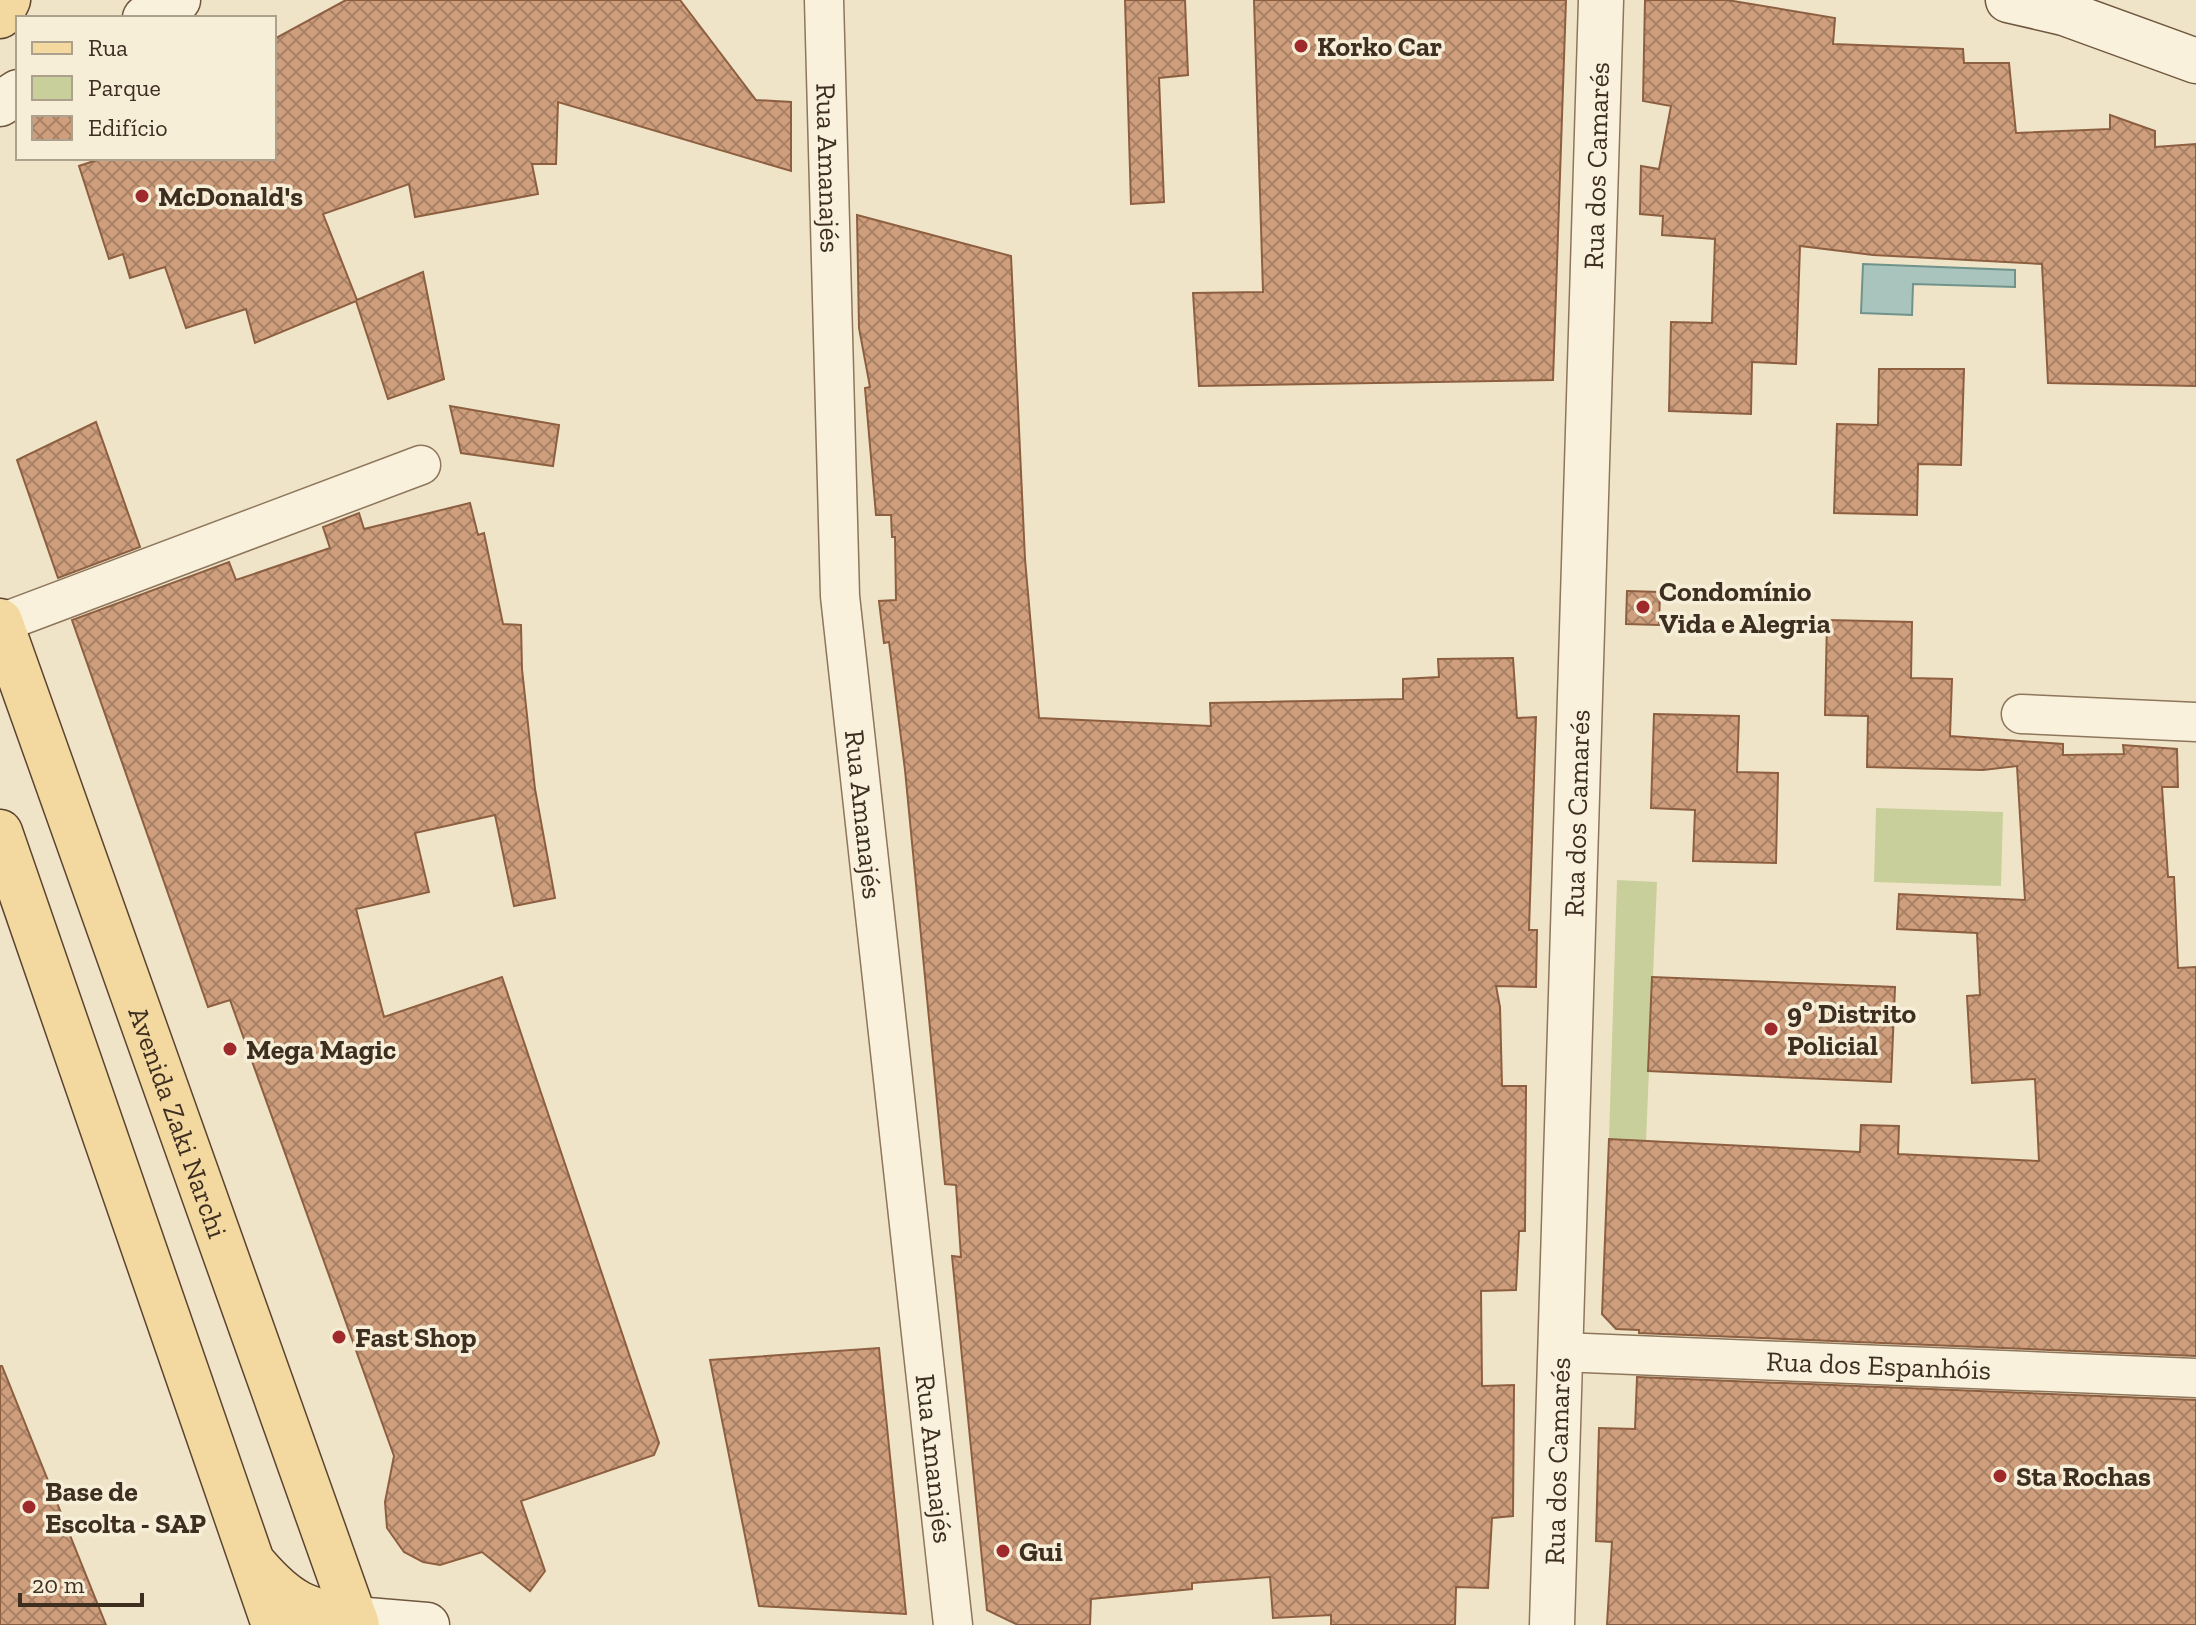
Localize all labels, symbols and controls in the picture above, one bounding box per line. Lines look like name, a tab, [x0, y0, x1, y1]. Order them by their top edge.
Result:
legend	[16, 16, 276, 160]
place label: Korko Car	[1317, 30, 1442, 63]
text: Rua	[88, 33, 128, 62]
marker: Korko Car	[1292, 37, 1310, 55]
street label: Rua dos Camarés	[1576, 61, 1616, 270]
text: Parque	[88, 73, 161, 102]
street label: Rua Amanajés	[810, 83, 847, 253]
text: Edifício	[88, 113, 168, 142]
place label: McDonald's	[158, 180, 303, 213]
marker: McDonald's	[133, 187, 151, 205]
place label: Condomínio Vida e Alegria	[1659, 575, 1831, 640]
marker: Condomínio Vida e Alegria	[1634, 598, 1652, 616]
street label: Rua dos Camarés	[1557, 709, 1596, 918]
street label: Rua Amanajés	[838, 728, 890, 901]
place label: 9º Distrito Policial	[1787, 997, 1916, 1062]
street label: Avenida Zaki Narchi	[122, 1002, 235, 1242]
marker: 9º Distrito Policial	[1762, 1020, 1780, 1038]
place label: Mega Magic	[246, 1033, 396, 1066]
marker: Mega Magic	[221, 1040, 239, 1058]
place label: Fast Shop	[355, 1321, 476, 1354]
marker: Fast Shop	[330, 1328, 348, 1346]
street label: Rua dos Espanhóis	[1766, 1344, 1992, 1386]
street label: Rua dos Camarés	[1537, 1357, 1577, 1565]
street label: Rua Amanajés	[909, 1372, 960, 1545]
place label: Sta Rochas	[2016, 1460, 2151, 1493]
marker: Sta Rochas	[1991, 1467, 2009, 1485]
place label: Base de Escolta - SAP	[45, 1475, 206, 1540]
marker: Base de Escolta - SAP	[20, 1498, 38, 1516]
place label: Gui	[1019, 1535, 1063, 1568]
marker: Gui	[994, 1542, 1012, 1560]
scale bar	[20, 1557, 142, 1607]
text: 20 m	[32, 1570, 85, 1599]

